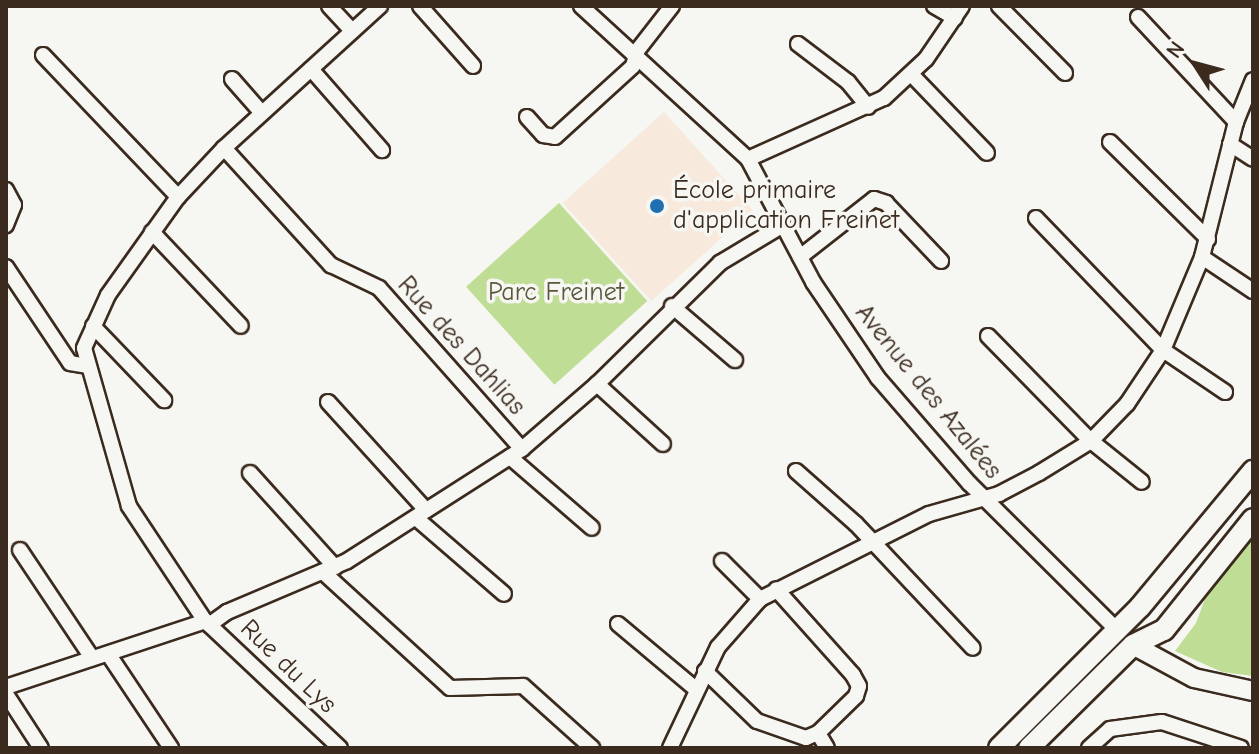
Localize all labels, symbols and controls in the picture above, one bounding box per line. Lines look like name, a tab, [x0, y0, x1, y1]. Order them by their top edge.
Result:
north arrow	[1155, 24, 1235, 104]
text: N	[1161, 36, 1190, 63]
place label: École primaire d'application Freinet	[673, 175, 899, 236]
marker: École primaire d'application Freinet	[648, 197, 666, 215]
street label: Rue des Dahlias	[390, 270, 532, 422]
park label: Parc Freinet	[488, 277, 624, 309]
street label: Avenue des Azalées	[848, 298, 1008, 486]
street label: Rue du Lys	[233, 614, 343, 720]

